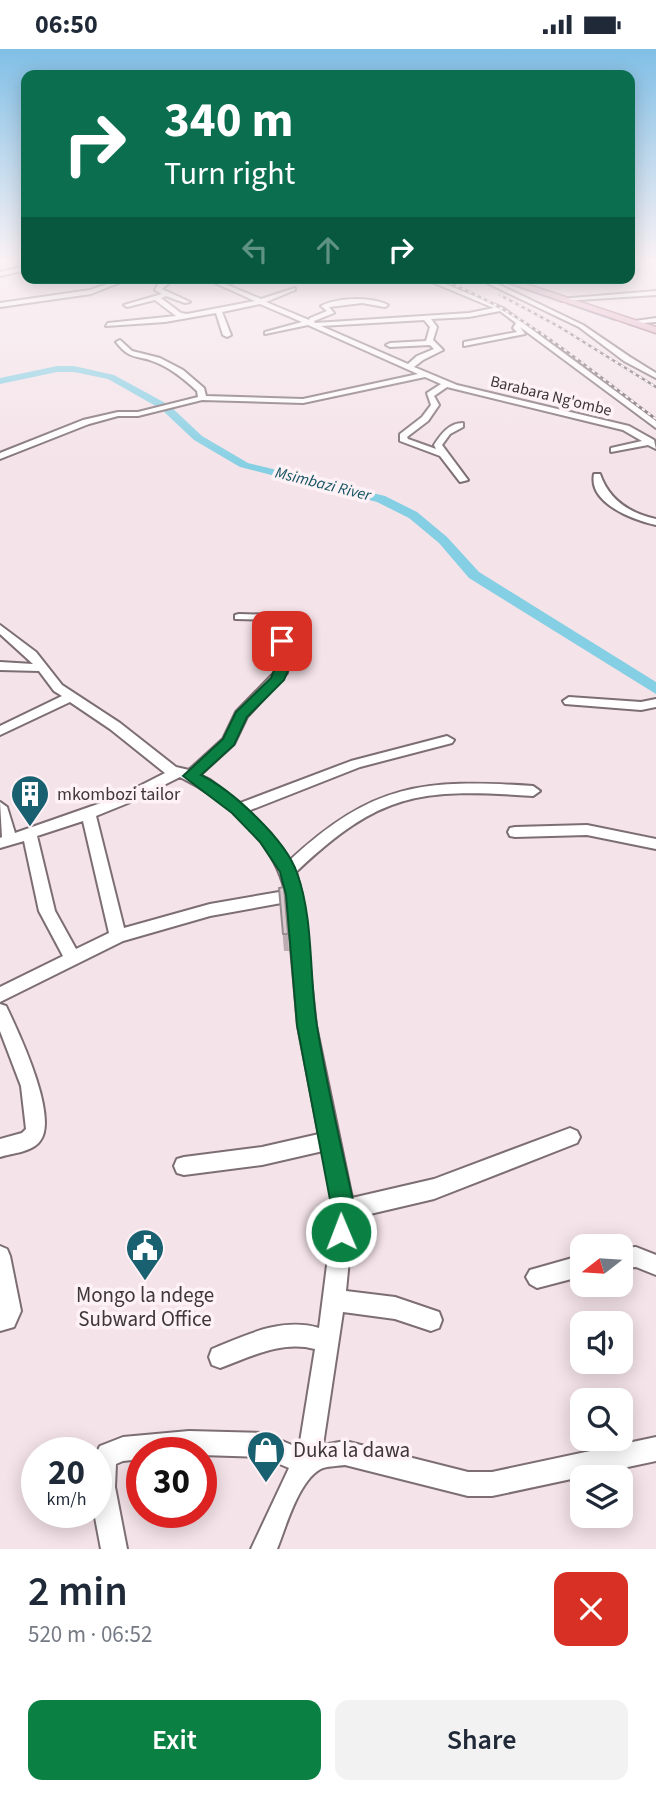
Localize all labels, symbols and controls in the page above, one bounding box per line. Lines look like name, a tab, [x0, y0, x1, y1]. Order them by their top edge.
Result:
text: 06:50	[35, 6, 98, 43]
text: 340 m	[164, 86, 293, 156]
icon: right	[49, 98, 140, 189]
text: Turn right	[164, 151, 295, 197]
icon: left	[236, 231, 274, 269]
icon: ahead	[309, 231, 347, 269]
icon: right	[382, 231, 420, 269]
street label: Barabara Ng'ombe	[488, 370, 614, 422]
water label: Msimbazi River	[273, 461, 375, 507]
pin	[252, 611, 312, 671]
icon: arrive	[263, 622, 301, 660]
building icon: mkombozi tailor	[9, 773, 51, 828]
place label: mkombozi tailor	[57, 782, 181, 807]
position arrow	[304, 1195, 378, 1269]
public building icon: Mongo la ndege Subward Office	[124, 1227, 166, 1282]
north arrow	[570, 1234, 634, 1297]
map controls	[570, 1234, 633, 1528]
place label: Mongo la ndege Subward Office	[76, 1280, 214, 1334]
button: sound	[570, 1311, 633, 1374]
button: search	[570, 1388, 633, 1451]
shop icon: Duka la dawa	[245, 1429, 287, 1484]
place label: Duka la dawa	[293, 1435, 410, 1465]
speed limit sign: 30	[126, 1437, 217, 1528]
text: 20	[48, 1448, 85, 1498]
button: layers	[570, 1465, 633, 1528]
text: km/h	[47, 1487, 86, 1512]
text: 2 min	[28, 1562, 128, 1622]
button: close	[554, 1572, 628, 1646]
text: 520 m · 06:52	[28, 1618, 152, 1651]
button: Exit	[28, 1700, 321, 1780]
button: Share	[335, 1700, 628, 1780]

